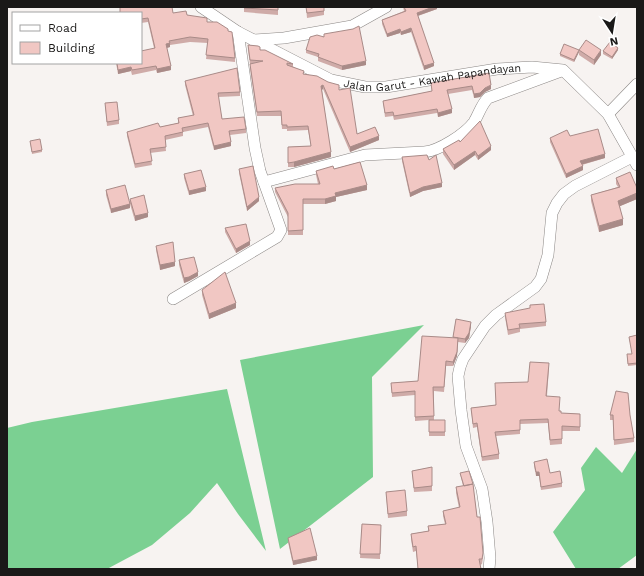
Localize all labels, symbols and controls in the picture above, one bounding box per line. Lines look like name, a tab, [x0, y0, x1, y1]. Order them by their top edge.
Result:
legend	[12, 12, 142, 64]
north arrow	[592, 12, 632, 52]
text: Road	[48, 21, 77, 35]
text: N	[609, 34, 619, 48]
text: Building	[48, 41, 95, 55]
street label: Jalan Garut - Kawah Papandayan	[343, 61, 521, 94]

